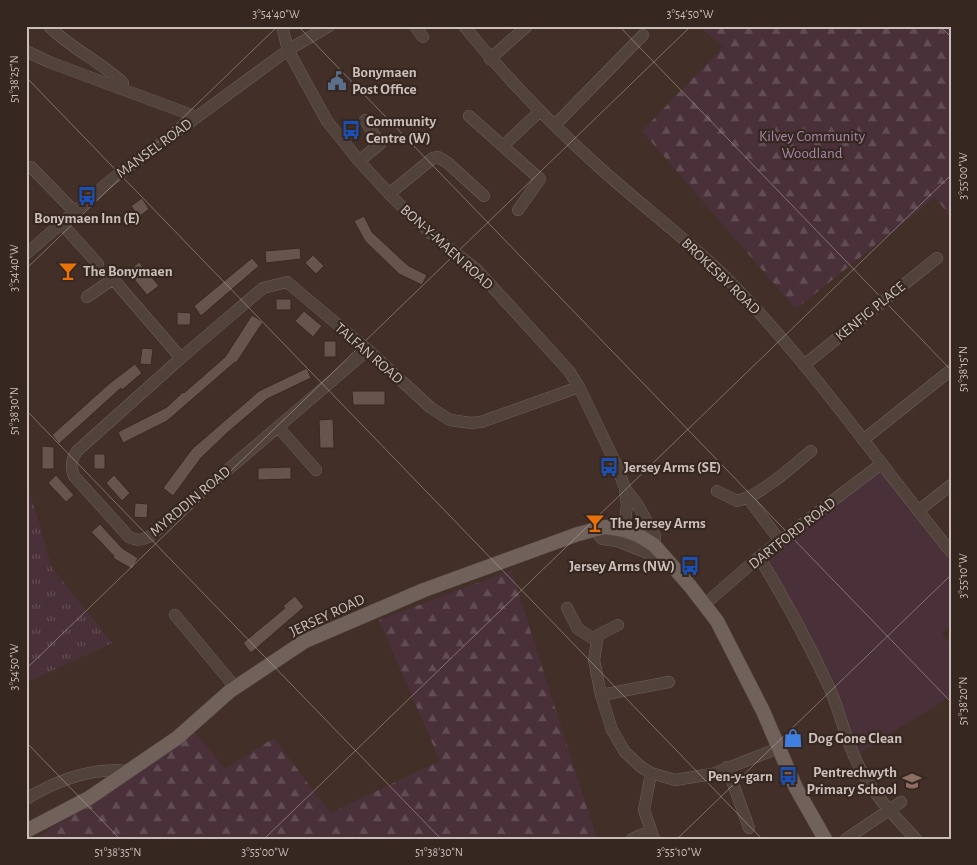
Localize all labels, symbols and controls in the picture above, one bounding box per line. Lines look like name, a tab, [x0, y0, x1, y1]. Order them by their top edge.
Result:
text: 3°54'40"W	[252, 8, 300, 20]
text: 3°54'50"W	[667, 8, 714, 20]
text: 51°38'25"N	[8, 55, 20, 103]
place label: Bonymaen Post Office	[352, 65, 417, 97]
public building icon: Bonymaen Post Office	[326, 70, 348, 92]
place label: Community Centre (W)	[366, 114, 437, 146]
street label: MANSEL ROAD	[114, 116, 195, 181]
bus stop icon: Community Centre (W)	[340, 119, 362, 141]
park label: Kilvey Community Woodland	[759, 129, 866, 161]
text: 3°55'00"W	[957, 152, 969, 200]
bus stop icon: Bonymaen Inn (E)	[76, 185, 98, 207]
street label: BON-Y-MAEN ROAD	[398, 202, 496, 293]
place label: Bonymaen Inn (E)	[34, 211, 140, 226]
street label: BROKESBY ROAD	[679, 235, 763, 318]
text: 3°54'40"W	[8, 244, 20, 292]
bar icon: The Bonymaen	[57, 260, 79, 282]
place label: The Bonymaen	[83, 264, 173, 279]
street label: KENFIG PLACE	[833, 279, 908, 344]
street label: TALFAN ROAD	[332, 320, 406, 387]
text: 51°38'15"N	[957, 346, 969, 392]
text: 51°38'30"N	[8, 387, 20, 435]
bus stop icon: Jersey Arms (SE)	[598, 456, 620, 478]
place label: Jersey Arms (SE)	[624, 460, 721, 475]
street label: MYRDDIN ROAD	[147, 463, 234, 539]
street label: DARTFORD ROAD	[746, 495, 839, 572]
bar icon: The Jersey Arms	[584, 512, 606, 534]
place label: The Jersey Arms	[610, 516, 706, 531]
text: 3°55'10"W	[957, 553, 969, 599]
bus stop icon: Jersey Arms (NW)	[679, 555, 701, 577]
place label: Jersey Arms (NW)	[569, 559, 675, 574]
street label: JERSEY ROAD	[287, 591, 367, 639]
text: 3°54'50"W	[8, 643, 20, 690]
text: 51°38'20"N	[957, 677, 969, 725]
shop icon: Dog Gone Clean	[782, 727, 804, 749]
place label: Dog Gone Clean	[808, 731, 902, 746]
bus stop icon: Pen-y-garn	[777, 765, 799, 787]
place label: Pentrechwyth Primary School	[806, 765, 897, 797]
place label: Pen-y-garn	[708, 769, 773, 784]
school or university icon: Pentrechwyth Primary School	[901, 770, 923, 792]
text: 51°38'35"N	[95, 846, 141, 858]
text: 3°55'00"W	[241, 846, 289, 858]
text: 51°38'30"N	[415, 846, 463, 858]
text: 3°55'10"W	[656, 846, 702, 858]

